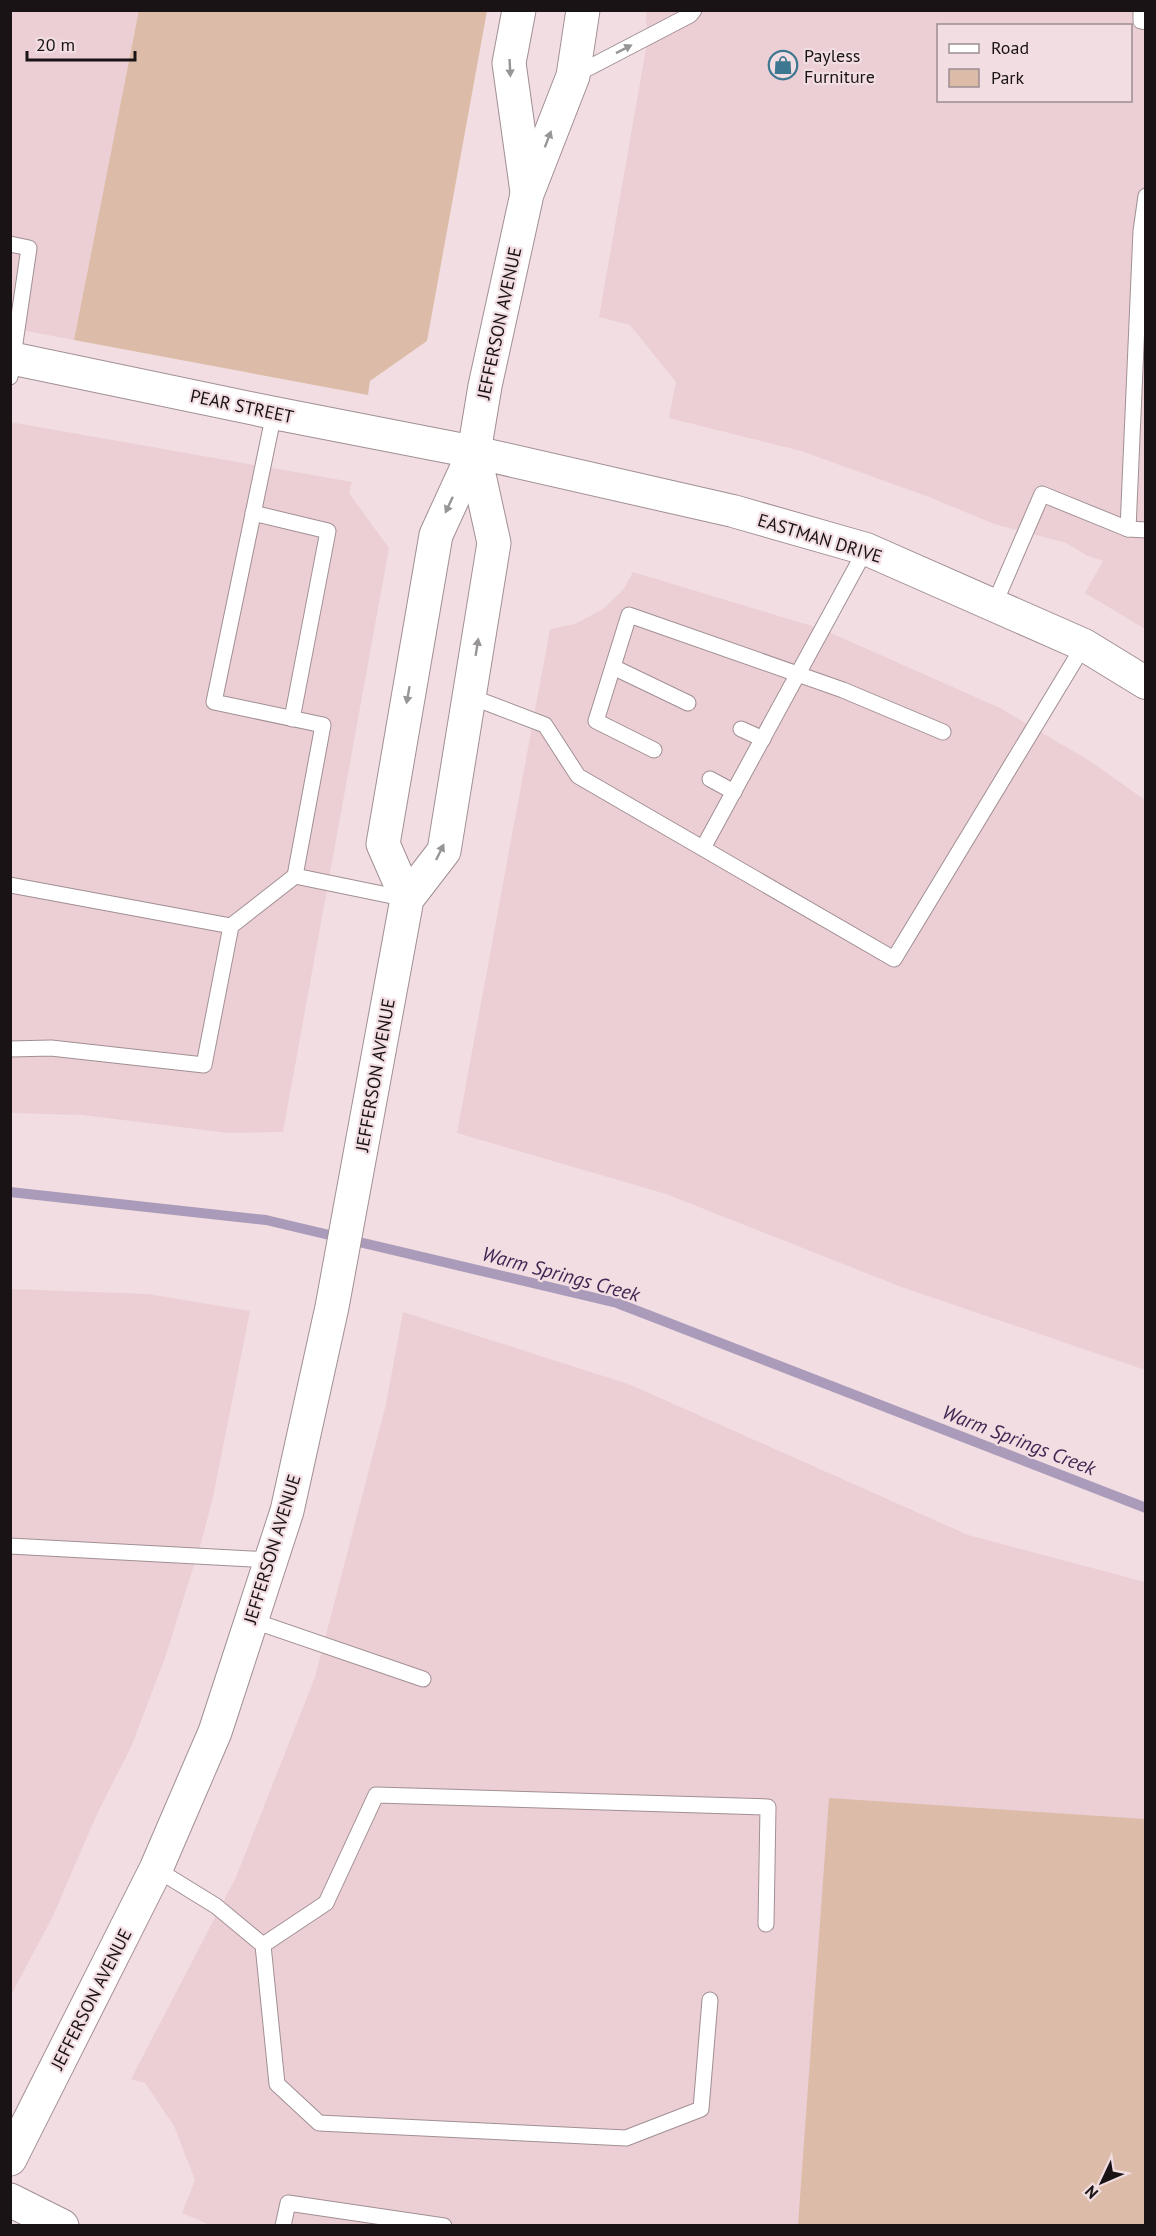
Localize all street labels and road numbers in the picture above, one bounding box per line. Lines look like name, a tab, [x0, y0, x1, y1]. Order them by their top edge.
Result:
street label: JEFFERSON AVENUE	[471, 245, 526, 402]
street label: PEAR STREET	[188, 384, 296, 428]
street label: EASTMAN DRIVE	[755, 508, 885, 568]
street label: JEFFERSON AVENUE	[350, 997, 400, 1154]
street label: JEFFERSON AVENUE	[238, 1471, 306, 1628]
street label: JEFFERSON AVENUE	[45, 1925, 136, 2074]

